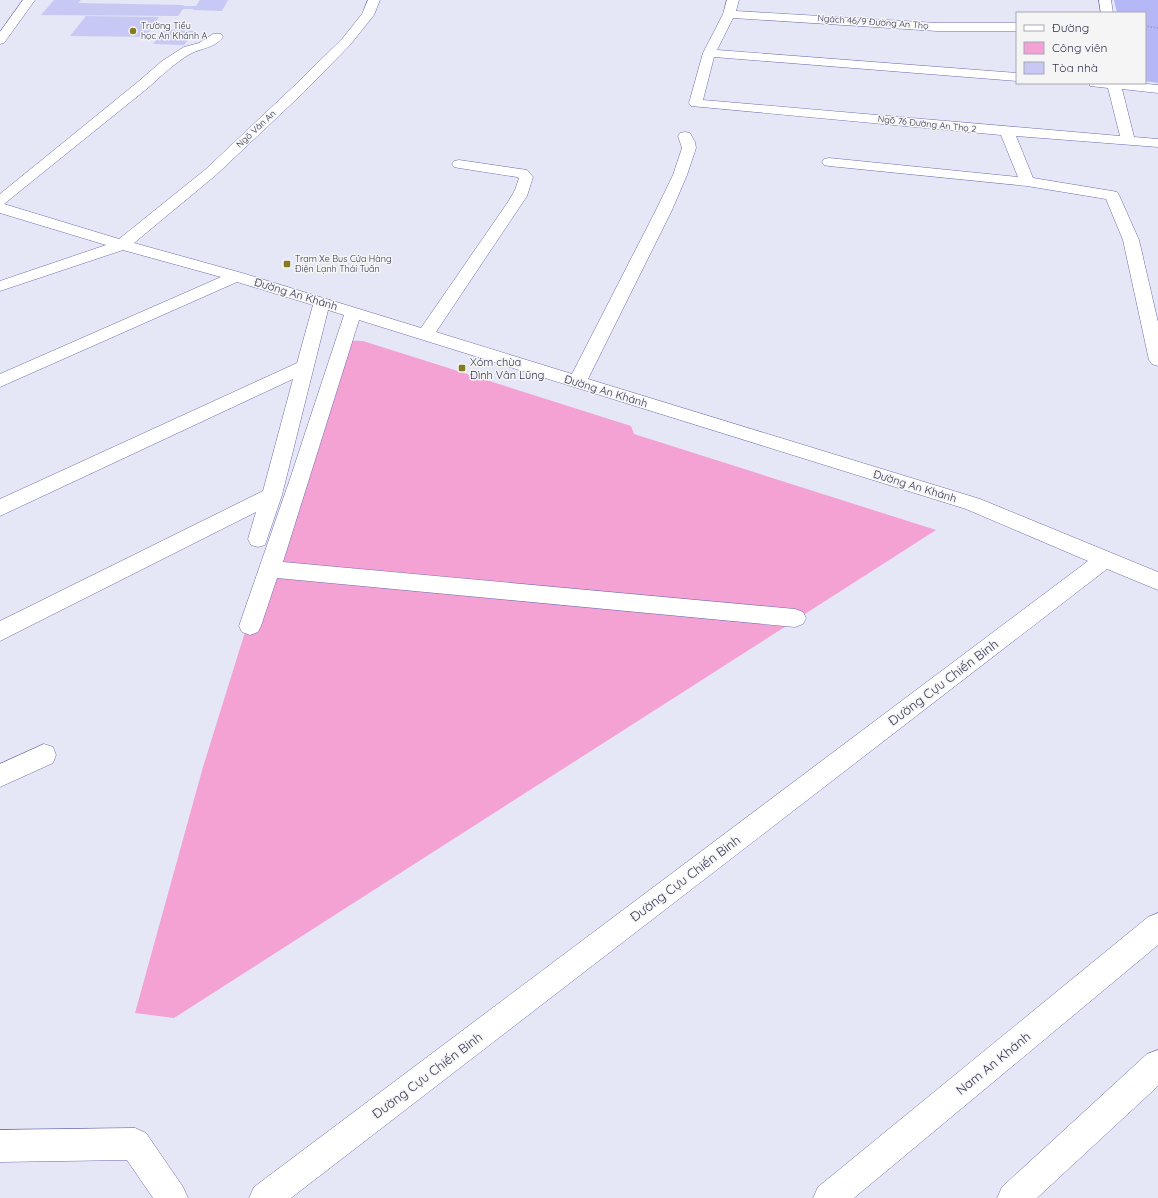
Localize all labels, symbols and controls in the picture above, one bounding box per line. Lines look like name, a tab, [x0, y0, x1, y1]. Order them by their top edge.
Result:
street label: Ngách 46/9 Đường An Thọ	[817, 12, 929, 31]
legend	[1016, 12, 1146, 84]
place label: Trường Tiểu học An Khánh A	[141, 20, 208, 41]
text: Đường	[1052, 20, 1089, 35]
marker: Trường Tiểu học An Khánh A	[128, 26, 138, 36]
text: Công viên	[1052, 40, 1107, 55]
text: Tòa nhà	[1052, 60, 1098, 75]
street label: Ngõ Vân An	[234, 108, 278, 150]
street label: Ngõ 76 Đường An Thọ 2	[877, 113, 977, 134]
place label: Trạm Xe Bus Cửa Hàng Điện Lạnh Thái Tuấn	[295, 253, 392, 274]
marker: Trạm Xe Bus Cửa Hàng Điện Lạnh Thái Tuấn	[282, 259, 292, 269]
street label: Đường An Khánh	[253, 275, 339, 313]
place label: Xóm chùa Đình Vân Lũng	[470, 355, 544, 382]
marker: Xóm chùa Đình Vân Lũng	[457, 363, 467, 373]
street label: Đường An Khánh	[563, 372, 649, 410]
street label: Đường An Khánh	[872, 467, 958, 505]
street label: Đường Cựu Chiến Binh	[885, 635, 1001, 729]
street label: Đường Cựu Chiến Binh	[627, 831, 743, 925]
street label: Đường Cựu Chiến Binh	[369, 1028, 485, 1122]
street label: Nam An Khánh	[953, 1028, 1033, 1098]

